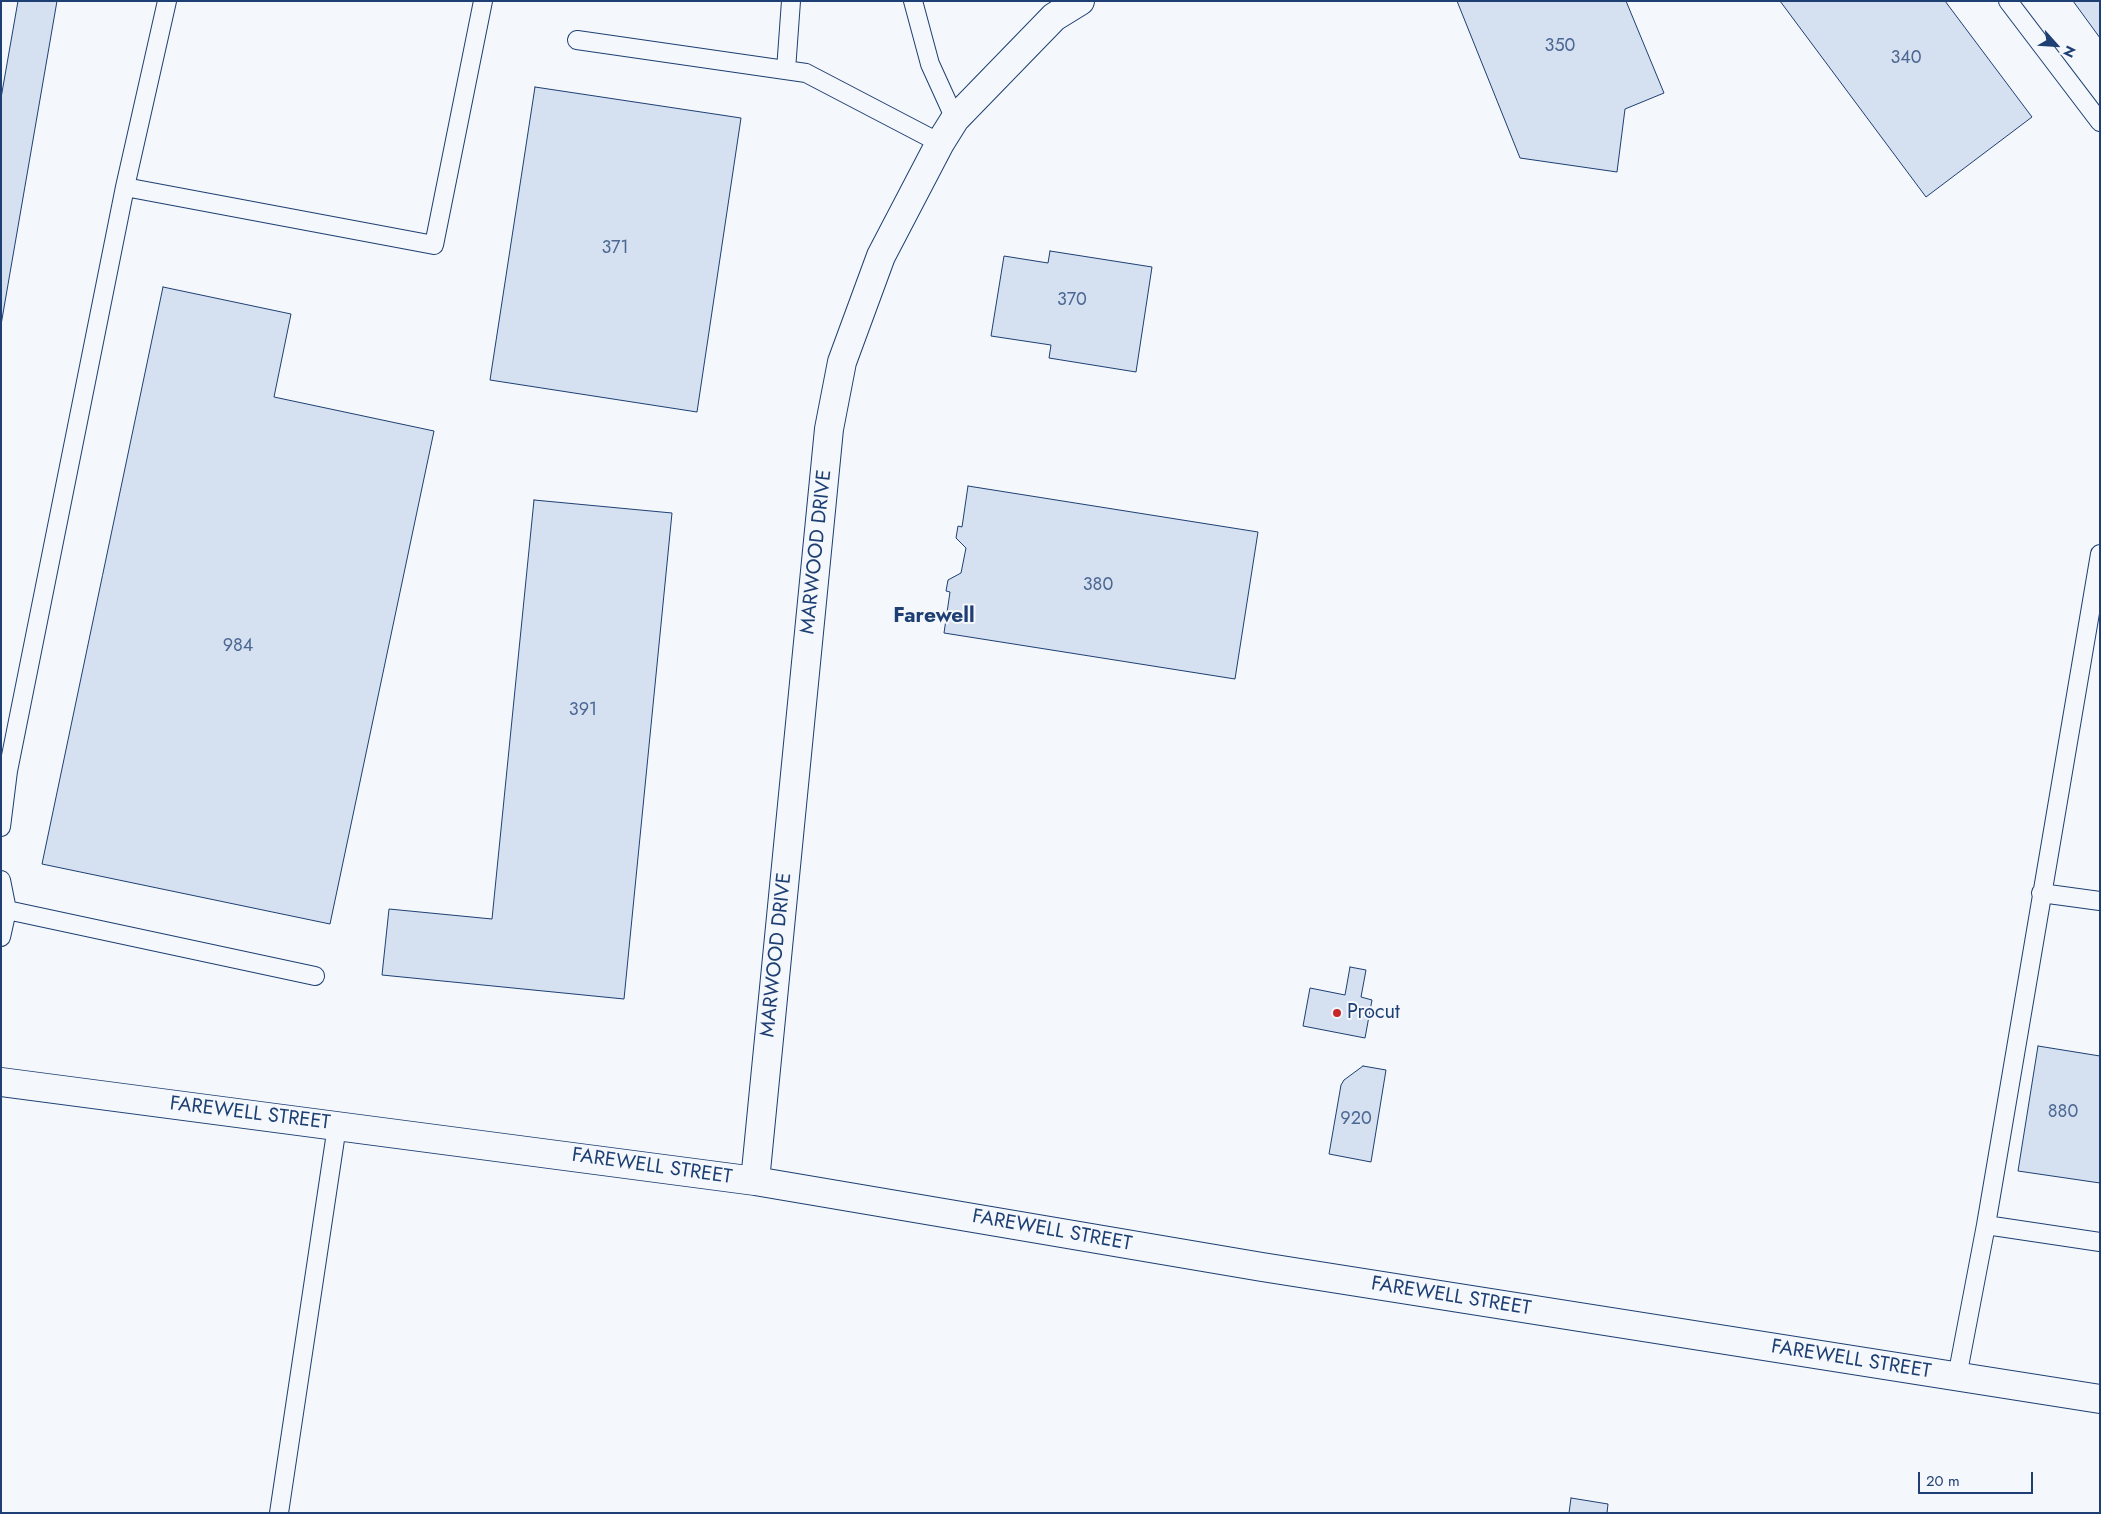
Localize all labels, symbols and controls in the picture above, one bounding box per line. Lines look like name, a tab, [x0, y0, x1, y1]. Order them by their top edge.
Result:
north arrow	[2031, 20, 2081, 70]
house number: 350	[1545, 36, 1575, 58]
text: N	[2058, 42, 2081, 61]
house number: 340	[1890, 48, 1922, 70]
house number: 371	[601, 238, 629, 260]
house number: 370	[1057, 290, 1087, 312]
street label: MARWOOD DRIVE	[796, 469, 838, 635]
house number: 380	[1083, 575, 1113, 597]
district label: Farewell	[893, 604, 975, 630]
house number: 984	[223, 636, 253, 658]
house number: 391	[569, 700, 597, 722]
street label: MARWOOD DRIVE	[756, 872, 798, 1038]
place label: Procut	[1347, 1001, 1400, 1025]
marker: Procut	[1331, 1007, 1343, 1019]
street label: FAREWELL STREET	[168, 1092, 332, 1136]
house number: 880	[2048, 1102, 2078, 1124]
house number: 920	[1340, 1109, 1372, 1131]
street label: FAREWELL STREET	[570, 1144, 734, 1190]
street label: FAREWELL STREET	[970, 1205, 1134, 1257]
street label: FAREWELL STREET	[1369, 1273, 1533, 1321]
street label: FAREWELL STREET	[1769, 1336, 1933, 1384]
scale bar	[1921, 1462, 2036, 1494]
text: 20 m	[1926, 1470, 1960, 1492]

